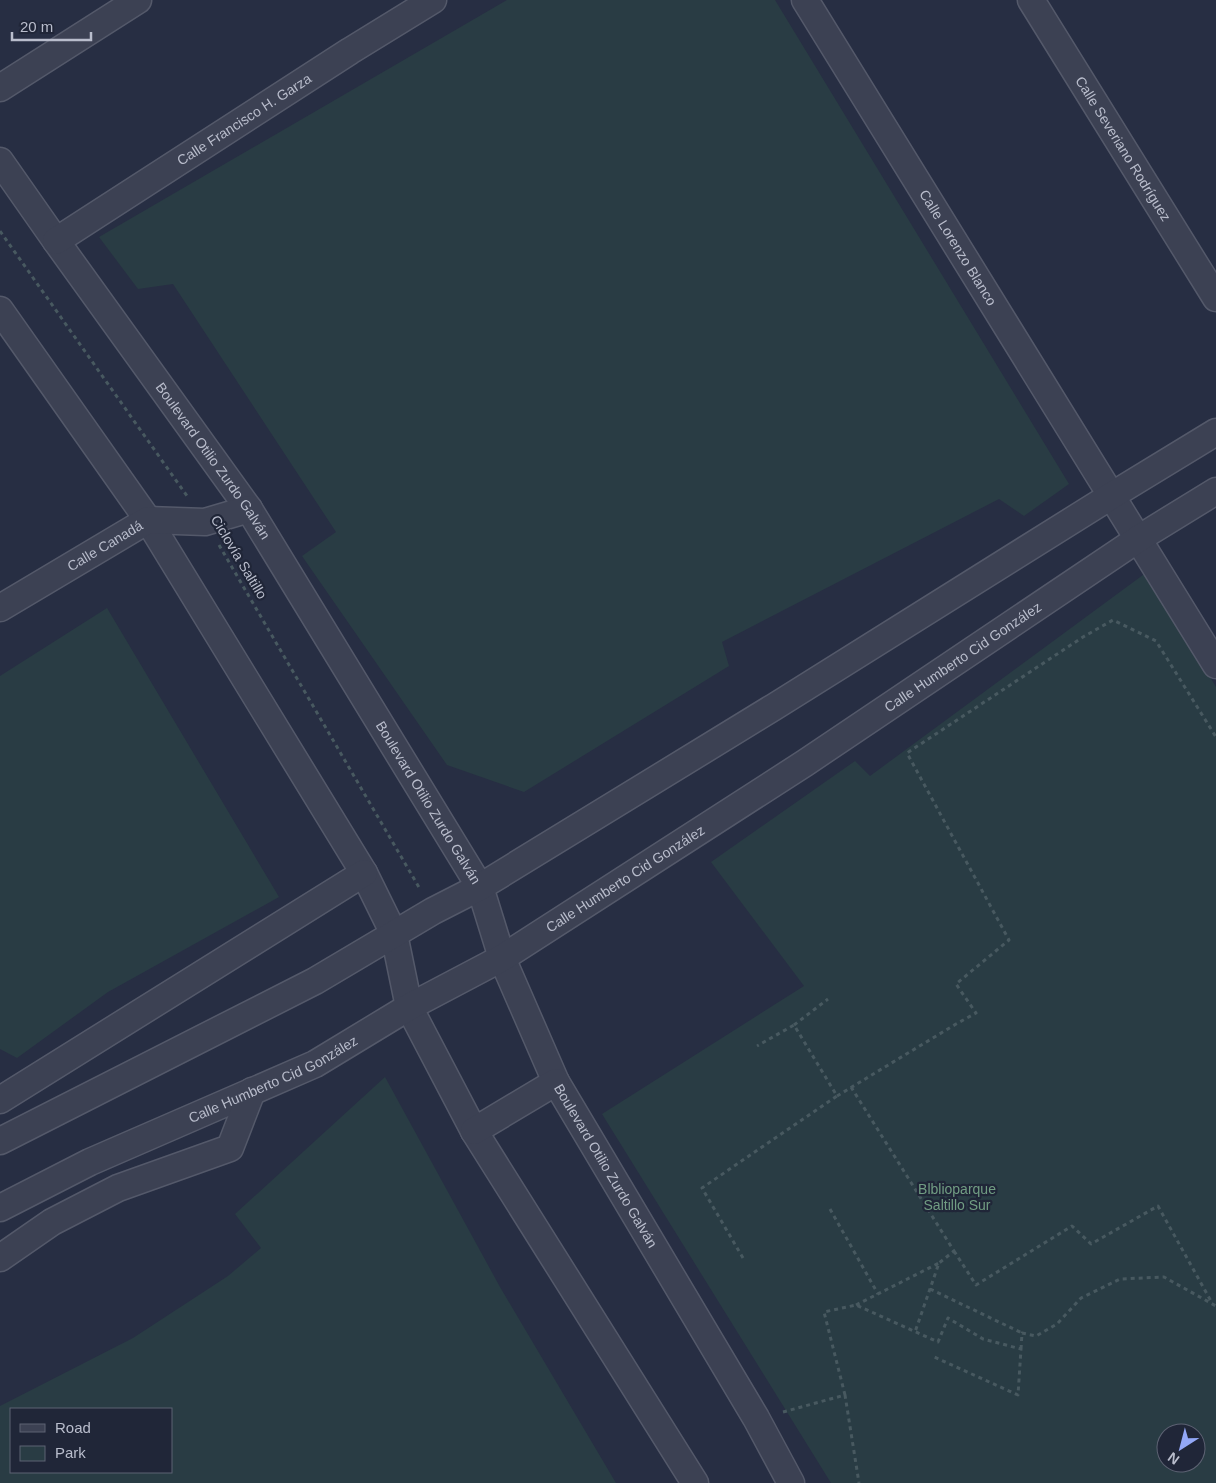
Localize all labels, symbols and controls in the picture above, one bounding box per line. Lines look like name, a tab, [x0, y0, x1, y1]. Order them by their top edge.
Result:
scale bar	[12, 10, 91, 42]
text: 20 m	[20, 18, 53, 35]
street label: Calle Francisco H. Garza	[174, 70, 314, 169]
street label: Calle Severiano Rodríguez	[1072, 73, 1174, 224]
street label: Calle Lorenzo Blanco	[916, 187, 1000, 309]
street label: Boulevard Otilio Zurdo Galván	[153, 380, 274, 542]
street label: Ciclovía Saltillo	[208, 512, 270, 602]
street label: Calle Canadá	[64, 517, 146, 574]
street label: Calle Humberto Cid González	[881, 598, 1044, 715]
street label: Boulevard Otilio Zurdo Galván	[373, 718, 484, 887]
street label: Calle Humberto Cid González	[543, 822, 707, 936]
street label: Calle Humberto Cid González	[186, 1032, 360, 1126]
street label: Boulevard Otilio Zurdo Galván	[551, 1081, 661, 1251]
park label: Blblioparque Saltillo Sur	[918, 1181, 996, 1213]
legend	[10, 1408, 172, 1473]
text: Road	[55, 1419, 91, 1436]
north arrow	[1156, 1423, 1206, 1473]
text: Park	[55, 1444, 86, 1461]
text: N	[1165, 1449, 1182, 1468]

